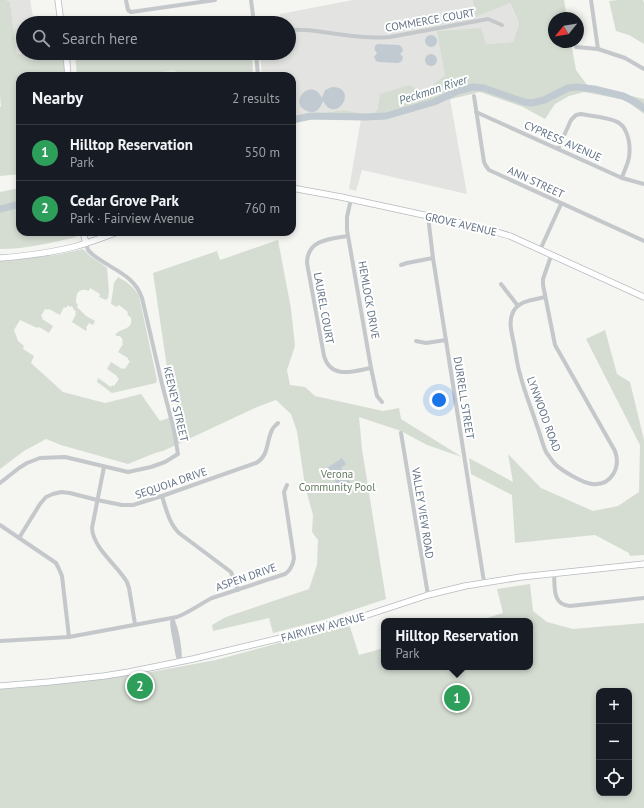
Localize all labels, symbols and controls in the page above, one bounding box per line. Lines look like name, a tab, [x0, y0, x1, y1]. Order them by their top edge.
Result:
street label: COMMERCE COURT	[384, 5, 476, 35]
north arrow	[548, 12, 584, 48]
search box	[16, 16, 296, 60]
icon: search	[30, 27, 52, 49]
text: Search here	[62, 29, 138, 48]
water label: Peckman River	[397, 71, 470, 108]
text: Nearby	[32, 87, 83, 109]
text: 2 results	[232, 90, 280, 107]
street label: CYPRESS AVENUE	[522, 118, 604, 164]
text: Hilltop Reservation	[70, 135, 193, 154]
text: 1	[41, 144, 49, 161]
text: 550 m	[245, 144, 280, 161]
text: Park	[70, 154, 94, 171]
street label: ANN STREET	[506, 163, 566, 201]
text: Cedar Grove Park	[70, 191, 179, 210]
text: 2	[41, 200, 49, 217]
text: 760 m	[245, 200, 280, 217]
street label: GROVE AVENUE	[424, 209, 498, 239]
text: Park · Fairview Avenue	[70, 210, 194, 227]
street label: HEMLOCK DRIVE	[355, 260, 383, 340]
street label: LAUREL COURT	[311, 271, 337, 345]
street label: DURRELL STREET	[451, 356, 477, 440]
street label: KEENEY STREET	[161, 365, 191, 443]
street label: LYNWOOD ROAD	[524, 374, 564, 454]
your location	[429, 390, 449, 410]
street label: SEQUOIA DRIVE	[133, 464, 209, 502]
street label: VALLEY VIEW ROAD	[409, 465, 437, 560]
park label: Verona Community Pool	[299, 467, 376, 494]
street label: ASPEN DRIVE	[214, 560, 279, 594]
street label: FAIRVIEW AVENUE	[279, 609, 367, 645]
popup	[381, 618, 533, 670]
text: Hilltop Reservation	[396, 626, 518, 645]
text: Park	[396, 645, 419, 662]
pin: 2	[127, 671, 153, 701]
pin: 1	[444, 683, 470, 713]
map controls	[596, 688, 632, 796]
button: +	[596, 688, 632, 724]
button: −	[596, 724, 632, 760]
button: locate	[596, 760, 632, 796]

